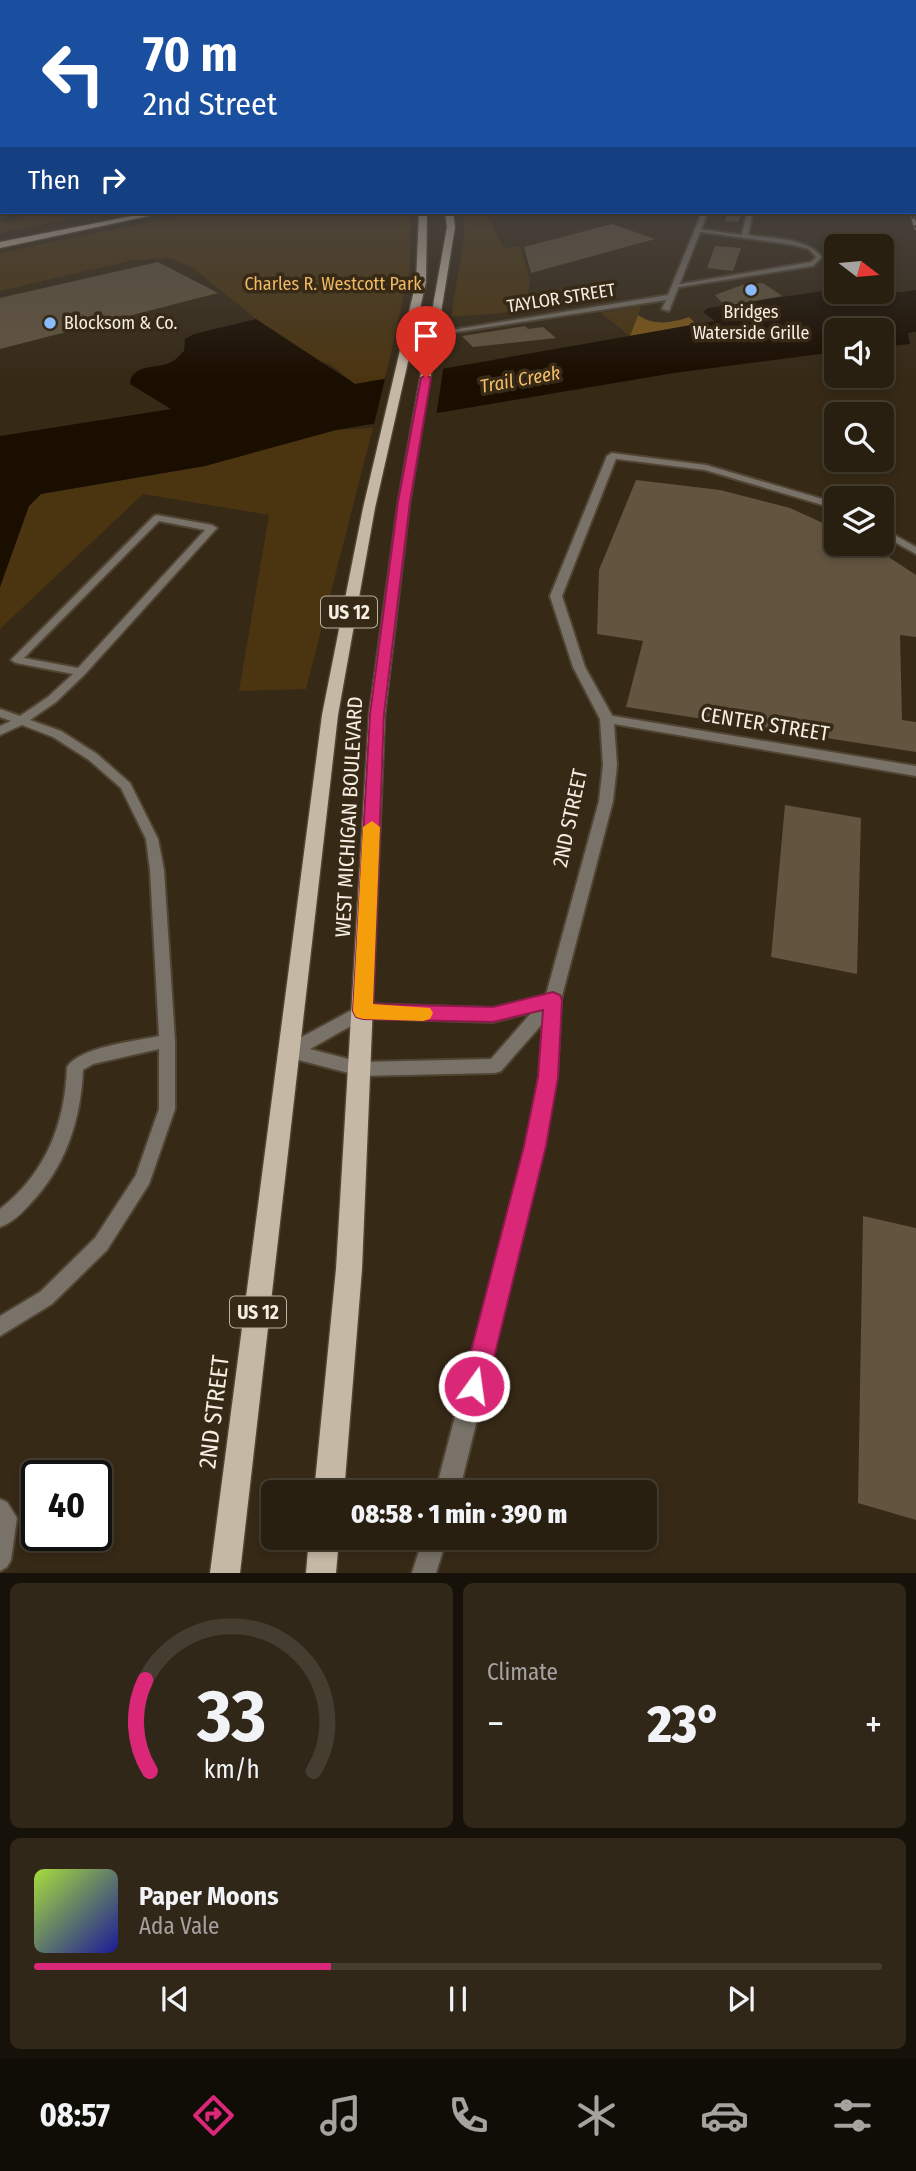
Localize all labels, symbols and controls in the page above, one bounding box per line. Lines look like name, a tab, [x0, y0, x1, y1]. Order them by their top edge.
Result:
text: 70 m	[143, 25, 238, 84]
icon: left	[28, 28, 119, 119]
text: 2nd Street	[143, 85, 277, 123]
icon: right	[94, 161, 132, 199]
text: Then	[28, 165, 80, 196]
north arrow	[824, 234, 894, 304]
map controls	[824, 234, 894, 556]
park label: Charles R. Westcott Park	[244, 273, 422, 295]
street label: TAYLOR STREET	[505, 278, 617, 317]
marker: Bridges Waterside Grille	[743, 282, 759, 298]
place label: Bridges Waterside Grille	[693, 301, 809, 344]
pin	[396, 306, 456, 378]
place label: Blocksom & Co.	[64, 312, 177, 334]
marker: Blocksom & Co.	[42, 315, 58, 331]
icon: arrive	[407, 317, 445, 355]
button: sound	[824, 318, 894, 388]
water label: Trail Creek	[478, 361, 562, 398]
button: search	[824, 402, 894, 472]
button: layers	[824, 486, 894, 556]
road number: US 12	[321, 596, 377, 628]
street label: WEST MICHIGAN BOULEVARD	[330, 696, 368, 938]
street label: CENTER STREET	[699, 701, 831, 747]
street label: 2ND STREET	[547, 766, 593, 869]
road number: US 12	[230, 1296, 286, 1328]
position arrow	[437, 1349, 511, 1423]
street label: 2ND STREET	[193, 1354, 235, 1470]
speed limit sign: 40	[21, 1460, 112, 1551]
text: 08:58 · 1 min · 390 m	[351, 1499, 567, 1530]
text: Climate	[487, 1658, 558, 1686]
text: 33	[196, 1674, 266, 1761]
text: 23°	[648, 1693, 721, 1756]
text: −	[487, 1701, 504, 1747]
text: +	[865, 1701, 882, 1747]
text: km/h	[204, 1755, 259, 1785]
text: Paper Moons	[139, 1881, 279, 1912]
text: Ada Vale	[139, 1912, 219, 1940]
icon: previous	[156, 1980, 194, 2018]
icon: pause	[439, 1980, 477, 2018]
icon: next	[722, 1980, 760, 2018]
icon: directions	[189, 2091, 238, 2140]
icon: music	[316, 2091, 365, 2140]
icon: phone	[444, 2091, 493, 2140]
icon: climate	[572, 2091, 621, 2140]
icon: car	[700, 2091, 749, 2140]
icon: filters	[828, 2091, 877, 2140]
text: 08:57	[39, 2096, 110, 2134]

